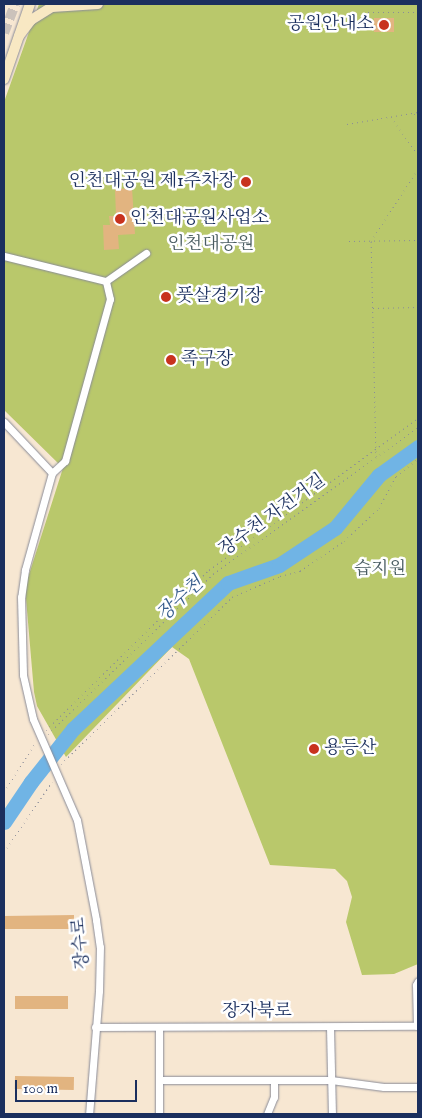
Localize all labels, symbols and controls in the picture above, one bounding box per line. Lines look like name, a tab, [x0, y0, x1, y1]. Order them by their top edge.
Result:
place label: 공원안내소	[287, 14, 374, 36]
marker: 공원안내소	[378, 19, 390, 31]
place label: 인천대공원 제1주차장	[69, 171, 236, 193]
marker: 인천대공원 제1주차장	[240, 176, 252, 188]
place label: 인천대공원사업소	[130, 208, 269, 230]
marker: 인천대공원사업소	[114, 213, 126, 225]
park label: 인천대공원	[168, 234, 254, 256]
place label: 풋살경기장	[176, 286, 263, 308]
marker: 풋살경기장	[160, 291, 172, 303]
place label: 족구장	[181, 349, 233, 371]
marker: 족구장	[165, 354, 177, 366]
street label: 장수천 자전거길	[216, 470, 330, 562]
park label: 습지원	[354, 559, 406, 581]
water label: 장수천	[153, 573, 209, 627]
place label: 용등산	[324, 738, 376, 760]
marker: 용등산	[308, 743, 320, 755]
street label: 장수로	[69, 916, 95, 970]
street label: 장자북로	[222, 1001, 292, 1023]
scale bar	[18, 1070, 140, 1102]
text: 100 m	[23, 1079, 58, 1098]

